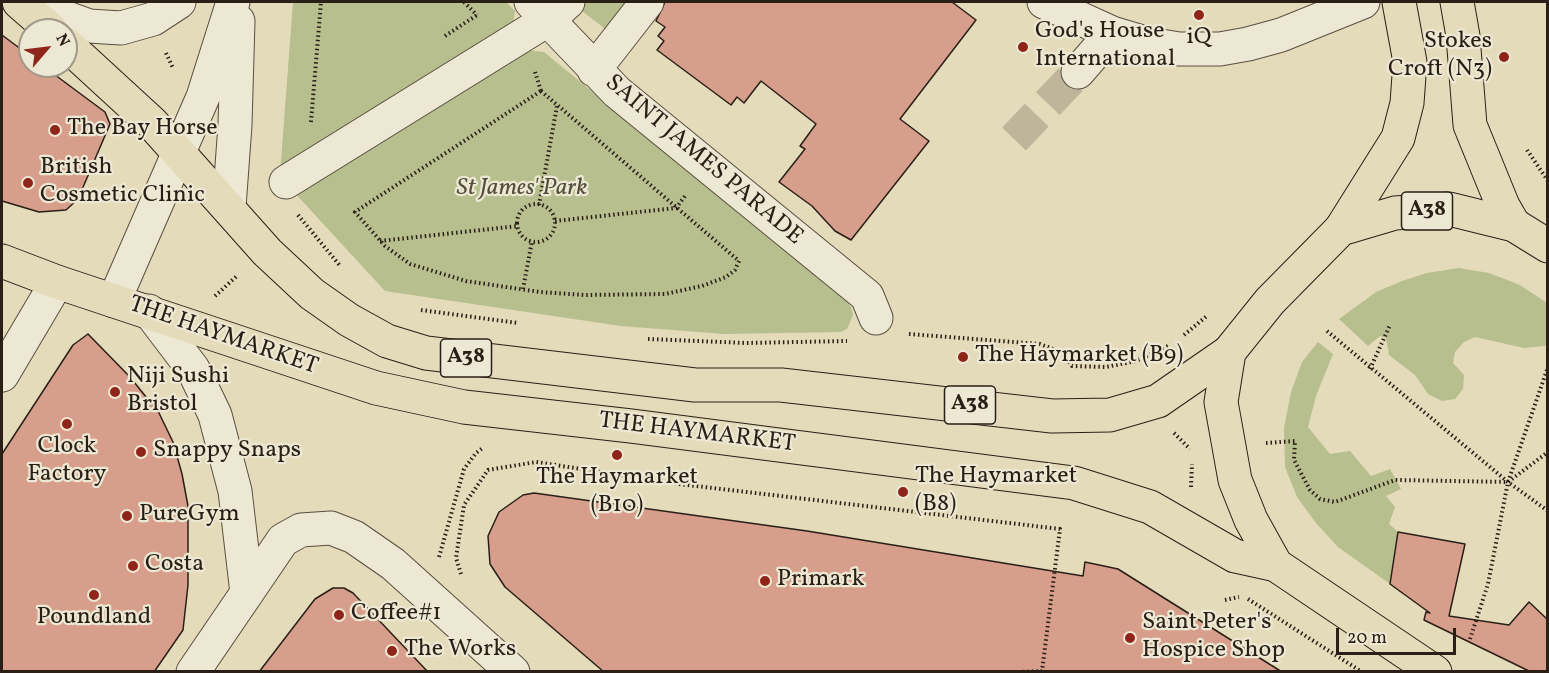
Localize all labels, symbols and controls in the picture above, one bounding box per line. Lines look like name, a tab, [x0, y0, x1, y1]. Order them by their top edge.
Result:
marker: iQ	[1192, 8, 1206, 22]
north arrow	[18, 18, 78, 78]
place label: God's House International	[1035, 19, 1175, 75]
place label: iQ	[1187, 25, 1211, 53]
place label: Stokes Croft (N3)	[1388, 29, 1492, 85]
text: N	[50, 30, 75, 51]
marker: God's House International	[1016, 40, 1030, 54]
marker: Stokes Croft (N3)	[1497, 50, 1511, 64]
street label: SAINT JAMES PARADE	[598, 70, 808, 252]
place label: The Bay Horse	[67, 116, 218, 144]
marker: The Bay Horse	[48, 123, 62, 137]
place label: British Cosmetic Clinic	[40, 155, 205, 211]
marker: British Cosmetic Clinic	[21, 176, 35, 190]
park label: St James' Park	[457, 176, 587, 204]
road number: A38	[1402, 192, 1452, 230]
street label: THE HAYMARKET	[125, 291, 321, 383]
road number: A38	[440, 339, 492, 377]
place label: The Haymarket (B9)	[975, 343, 1183, 371]
marker: The Haymarket (B9)	[956, 350, 970, 364]
place label: Niji Sushi Bristol	[127, 364, 229, 420]
marker: Niji Sushi Bristol	[108, 385, 122, 399]
road number: A38	[944, 386, 996, 424]
street label: THE HAYMARKET	[597, 408, 797, 460]
marker: Clock Factory	[60, 417, 74, 431]
place label: Clock Factory	[28, 434, 106, 490]
place label: Snappy Snaps	[153, 438, 301, 466]
marker: Snappy Snaps	[134, 445, 148, 459]
marker: The Haymarket (B10)	[610, 448, 624, 462]
place label: The Haymarket (B8)	[915, 464, 1077, 520]
place label: The Haymarket (B10)	[536, 465, 698, 521]
marker: The Haymarket (B8)	[896, 485, 910, 499]
place label: PureGym	[139, 502, 240, 530]
marker: PureGym	[120, 509, 134, 523]
place label: Costa	[145, 552, 204, 580]
marker: Costa	[126, 559, 140, 573]
place label: Primark	[777, 567, 865, 595]
marker: Primark	[758, 574, 772, 588]
marker: Poundland	[87, 588, 101, 602]
place label: Coffee#1	[351, 601, 442, 629]
place label: Poundland	[37, 605, 151, 633]
marker: Coffee#1	[332, 608, 346, 622]
place label: Saint Peter's Hospice Shop	[1142, 610, 1285, 666]
scale bar	[1339, 616, 1459, 654]
text: 20 m	[1347, 626, 1387, 651]
marker: Saint Peter's Hospice Shop	[1123, 631, 1137, 645]
place label: The Works	[404, 637, 516, 665]
marker: The Works	[385, 644, 399, 658]

